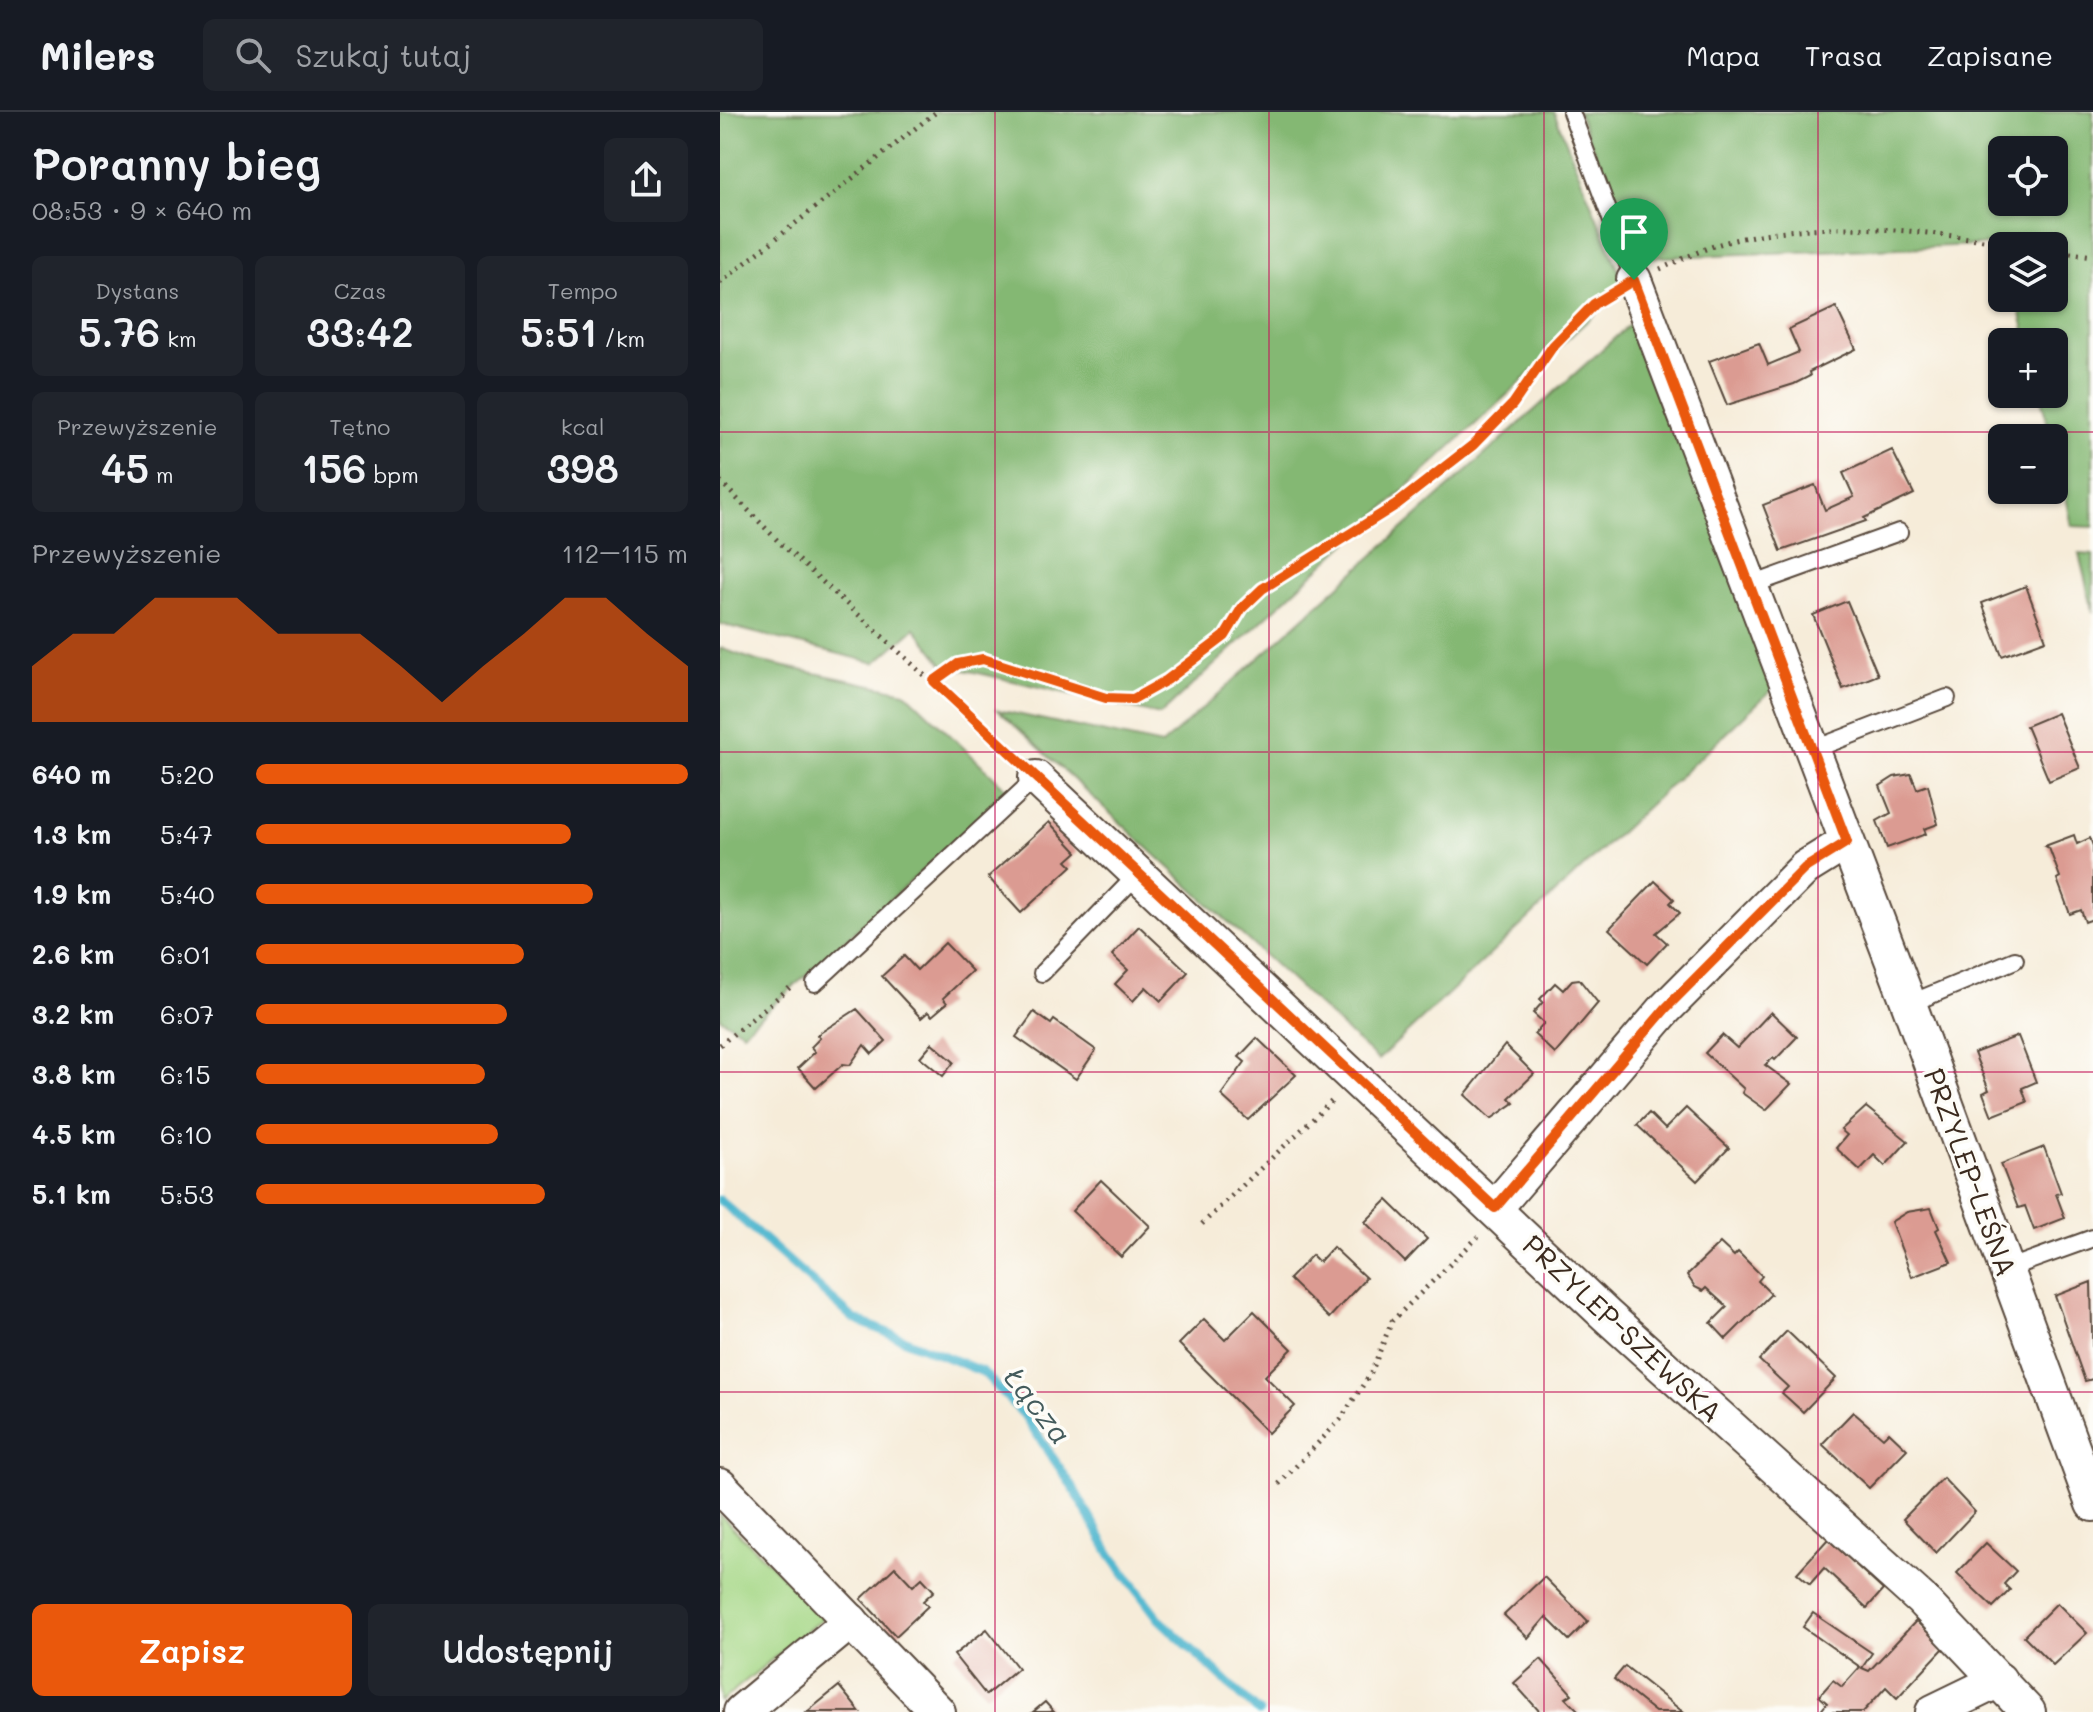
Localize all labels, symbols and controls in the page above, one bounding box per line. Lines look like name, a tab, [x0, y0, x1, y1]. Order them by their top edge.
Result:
search box	[203, 19, 763, 91]
text: Milers	[40, 30, 155, 80]
icon: search	[231, 33, 275, 77]
text: Szukaj tutaj	[295, 35, 471, 75]
text: Mapa	[1686, 37, 1761, 73]
text: Trasa	[1805, 37, 1883, 73]
text: Zapisane	[1927, 37, 2053, 73]
text: Poranny bieg	[32, 134, 321, 191]
map controls	[1988, 136, 2068, 504]
button: locate	[1988, 136, 2068, 216]
button: share	[604, 138, 688, 222]
text: 08:53 · 9 × 640 m	[32, 193, 252, 227]
pin	[1600, 198, 1668, 280]
icon: arrive	[1612, 210, 1656, 254]
button: layers	[1988, 232, 2068, 312]
text: Dystans	[96, 276, 179, 305]
text: Czas	[334, 276, 386, 305]
text: Tempo	[548, 276, 618, 305]
text: 5.76	[78, 305, 160, 357]
text: 33:42	[306, 305, 414, 357]
text: 5:51	[520, 305, 597, 357]
text: km	[160, 324, 196, 353]
text: /km	[597, 324, 645, 353]
button: +	[1988, 328, 2068, 408]
text: Przewyższenie	[57, 412, 217, 441]
text: Tętno	[330, 412, 390, 441]
text: kcal	[561, 412, 605, 441]
button: −	[1988, 424, 2068, 504]
text: 45	[101, 441, 149, 493]
text: 156	[301, 441, 367, 493]
text: 398	[547, 441, 619, 493]
text: m	[149, 460, 174, 489]
text: bpm	[367, 460, 419, 489]
text: Przewyższenie	[32, 536, 221, 570]
text: 112–115 m	[562, 536, 688, 570]
text: 640 m	[32, 757, 111, 791]
text: 5:20	[160, 757, 214, 791]
text: 1.3 km	[32, 817, 111, 851]
text: 5:47	[160, 817, 213, 851]
text: 1.9 km	[32, 877, 111, 911]
text: 5:40	[160, 877, 215, 911]
text: 2.6 km	[32, 937, 114, 971]
text: 6:01	[160, 937, 211, 971]
text: 3.2 km	[32, 997, 114, 1031]
text: 6:07	[160, 997, 214, 1031]
text: 3.8 km	[32, 1057, 116, 1091]
text: 6:15	[160, 1057, 211, 1091]
street label: PRZYLEP-LEŚNA	[1917, 1063, 2025, 1281]
text: 4.5 km	[32, 1117, 116, 1151]
text: 6:10	[160, 1117, 211, 1151]
text: 5.1 km	[32, 1177, 111, 1211]
text: 5:53	[160, 1177, 214, 1211]
street label: PRZYLEP-SZEWSKA	[1516, 1226, 1730, 1430]
water label: Łącza	[996, 1358, 1082, 1452]
button: Zapisz	[32, 1604, 352, 1696]
button: Udostępnij	[368, 1604, 688, 1696]

